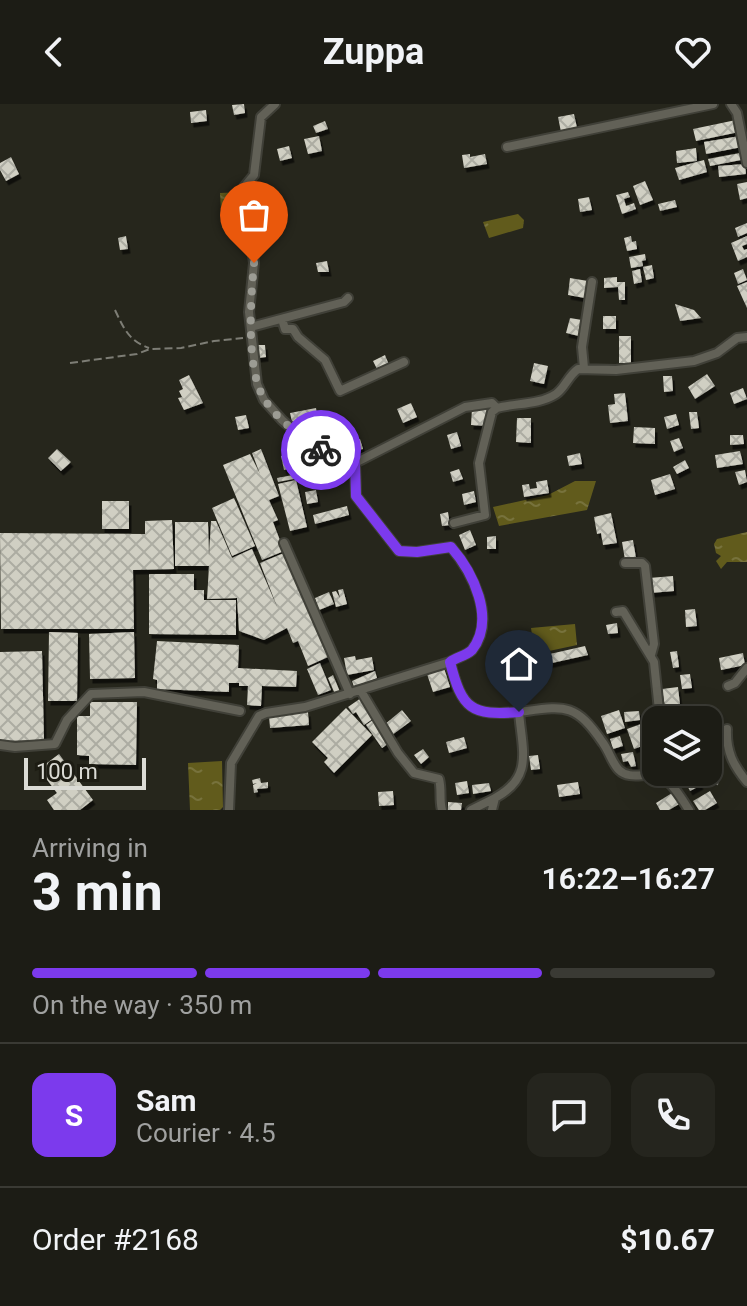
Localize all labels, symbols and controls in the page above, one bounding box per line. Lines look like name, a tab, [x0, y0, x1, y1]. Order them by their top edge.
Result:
icon: back	[32, 30, 76, 74]
icon: heart	[671, 30, 715, 74]
text: Zuppa	[323, 31, 424, 73]
pin	[220, 181, 288, 263]
icon: bag	[232, 193, 276, 237]
courier	[281, 410, 361, 490]
icon: bike	[299, 428, 343, 472]
pin	[485, 630, 553, 712]
icon: home	[497, 642, 541, 686]
map controls	[642, 706, 722, 786]
button: layers	[642, 706, 722, 786]
scale bar	[24, 754, 146, 790]
text: 100 m	[36, 759, 98, 784]
text: Arriving in	[32, 833, 148, 863]
text: 16:22–16:27	[541, 861, 715, 896]
text: 3 min	[32, 862, 163, 923]
text: On the way · 350 m	[32, 990, 252, 1020]
button: chat	[527, 1073, 611, 1157]
button: phone	[631, 1073, 715, 1157]
text: Sam	[136, 1083, 197, 1118]
text: S	[65, 1098, 83, 1133]
text: Courier · 4.5	[136, 1118, 276, 1148]
text: Order #2168	[32, 1222, 199, 1257]
text: $10.67	[620, 1222, 715, 1257]

